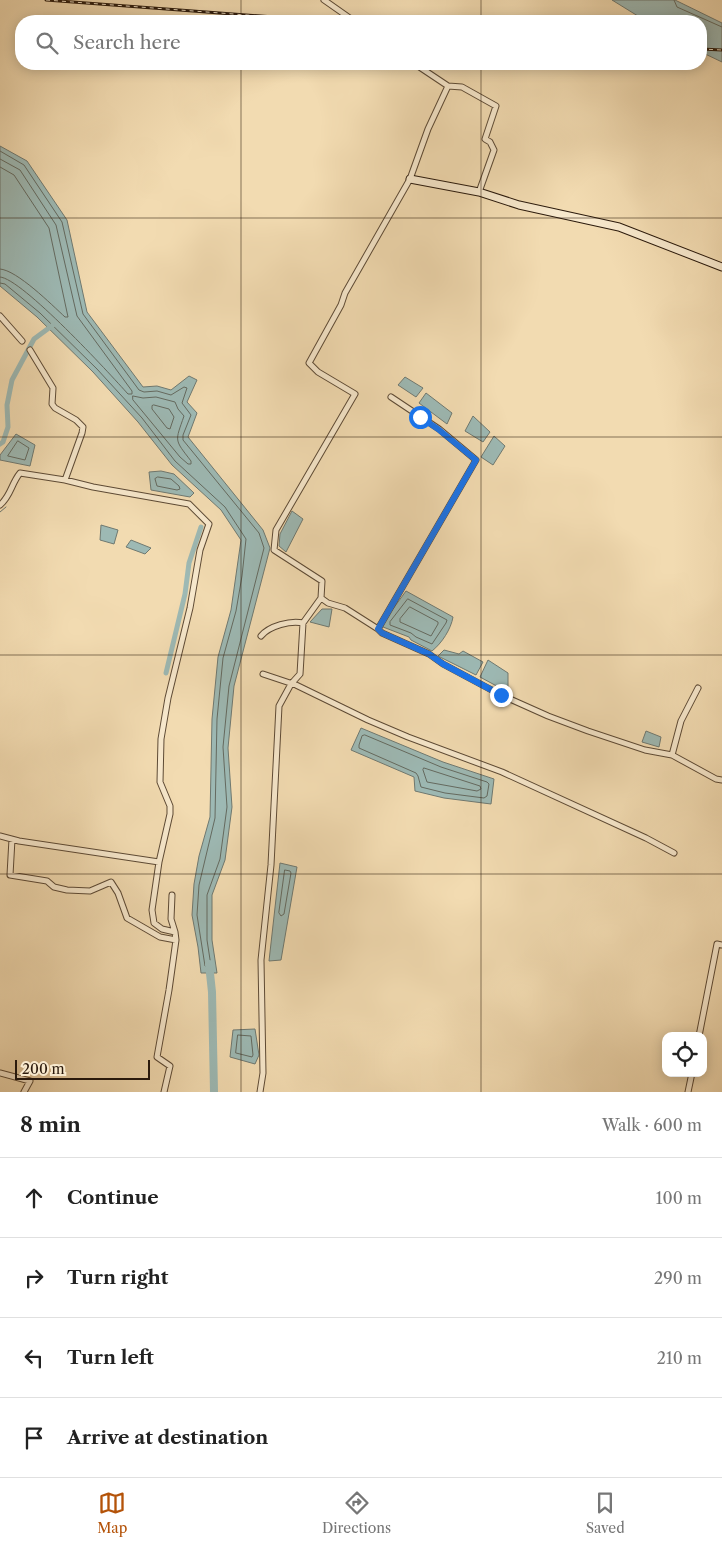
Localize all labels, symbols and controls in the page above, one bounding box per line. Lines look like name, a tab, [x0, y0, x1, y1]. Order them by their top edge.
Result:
search box	[15, 15, 707, 70]
icon: search	[33, 29, 61, 57]
text: Search here	[73, 31, 181, 54]
route start	[409, 406, 432, 429]
route end	[490, 684, 513, 707]
map controls	[662, 1032, 707, 1077]
button: locate	[662, 1032, 707, 1077]
scale bar	[15, 1057, 150, 1080]
text: 200 m	[22, 1060, 65, 1078]
text: 8 min	[20, 1112, 81, 1137]
text: Walk · 600 m	[602, 1115, 702, 1135]
icon: ahead	[20, 1184, 48, 1212]
text: Continue	[67, 1186, 159, 1209]
text: 100 m	[656, 1188, 702, 1208]
icon: right	[20, 1264, 48, 1292]
text: Turn right	[67, 1266, 168, 1289]
text: 290 m	[654, 1268, 702, 1288]
icon: left	[20, 1344, 48, 1372]
text: Turn left	[67, 1346, 154, 1369]
text: 210 m	[657, 1348, 702, 1368]
icon: arrive	[20, 1424, 48, 1452]
text: Arrive at destination	[67, 1426, 268, 1449]
tab: Map	[97, 1489, 127, 1537]
tab: Directions	[322, 1489, 391, 1537]
tab: Saved	[586, 1489, 625, 1537]

